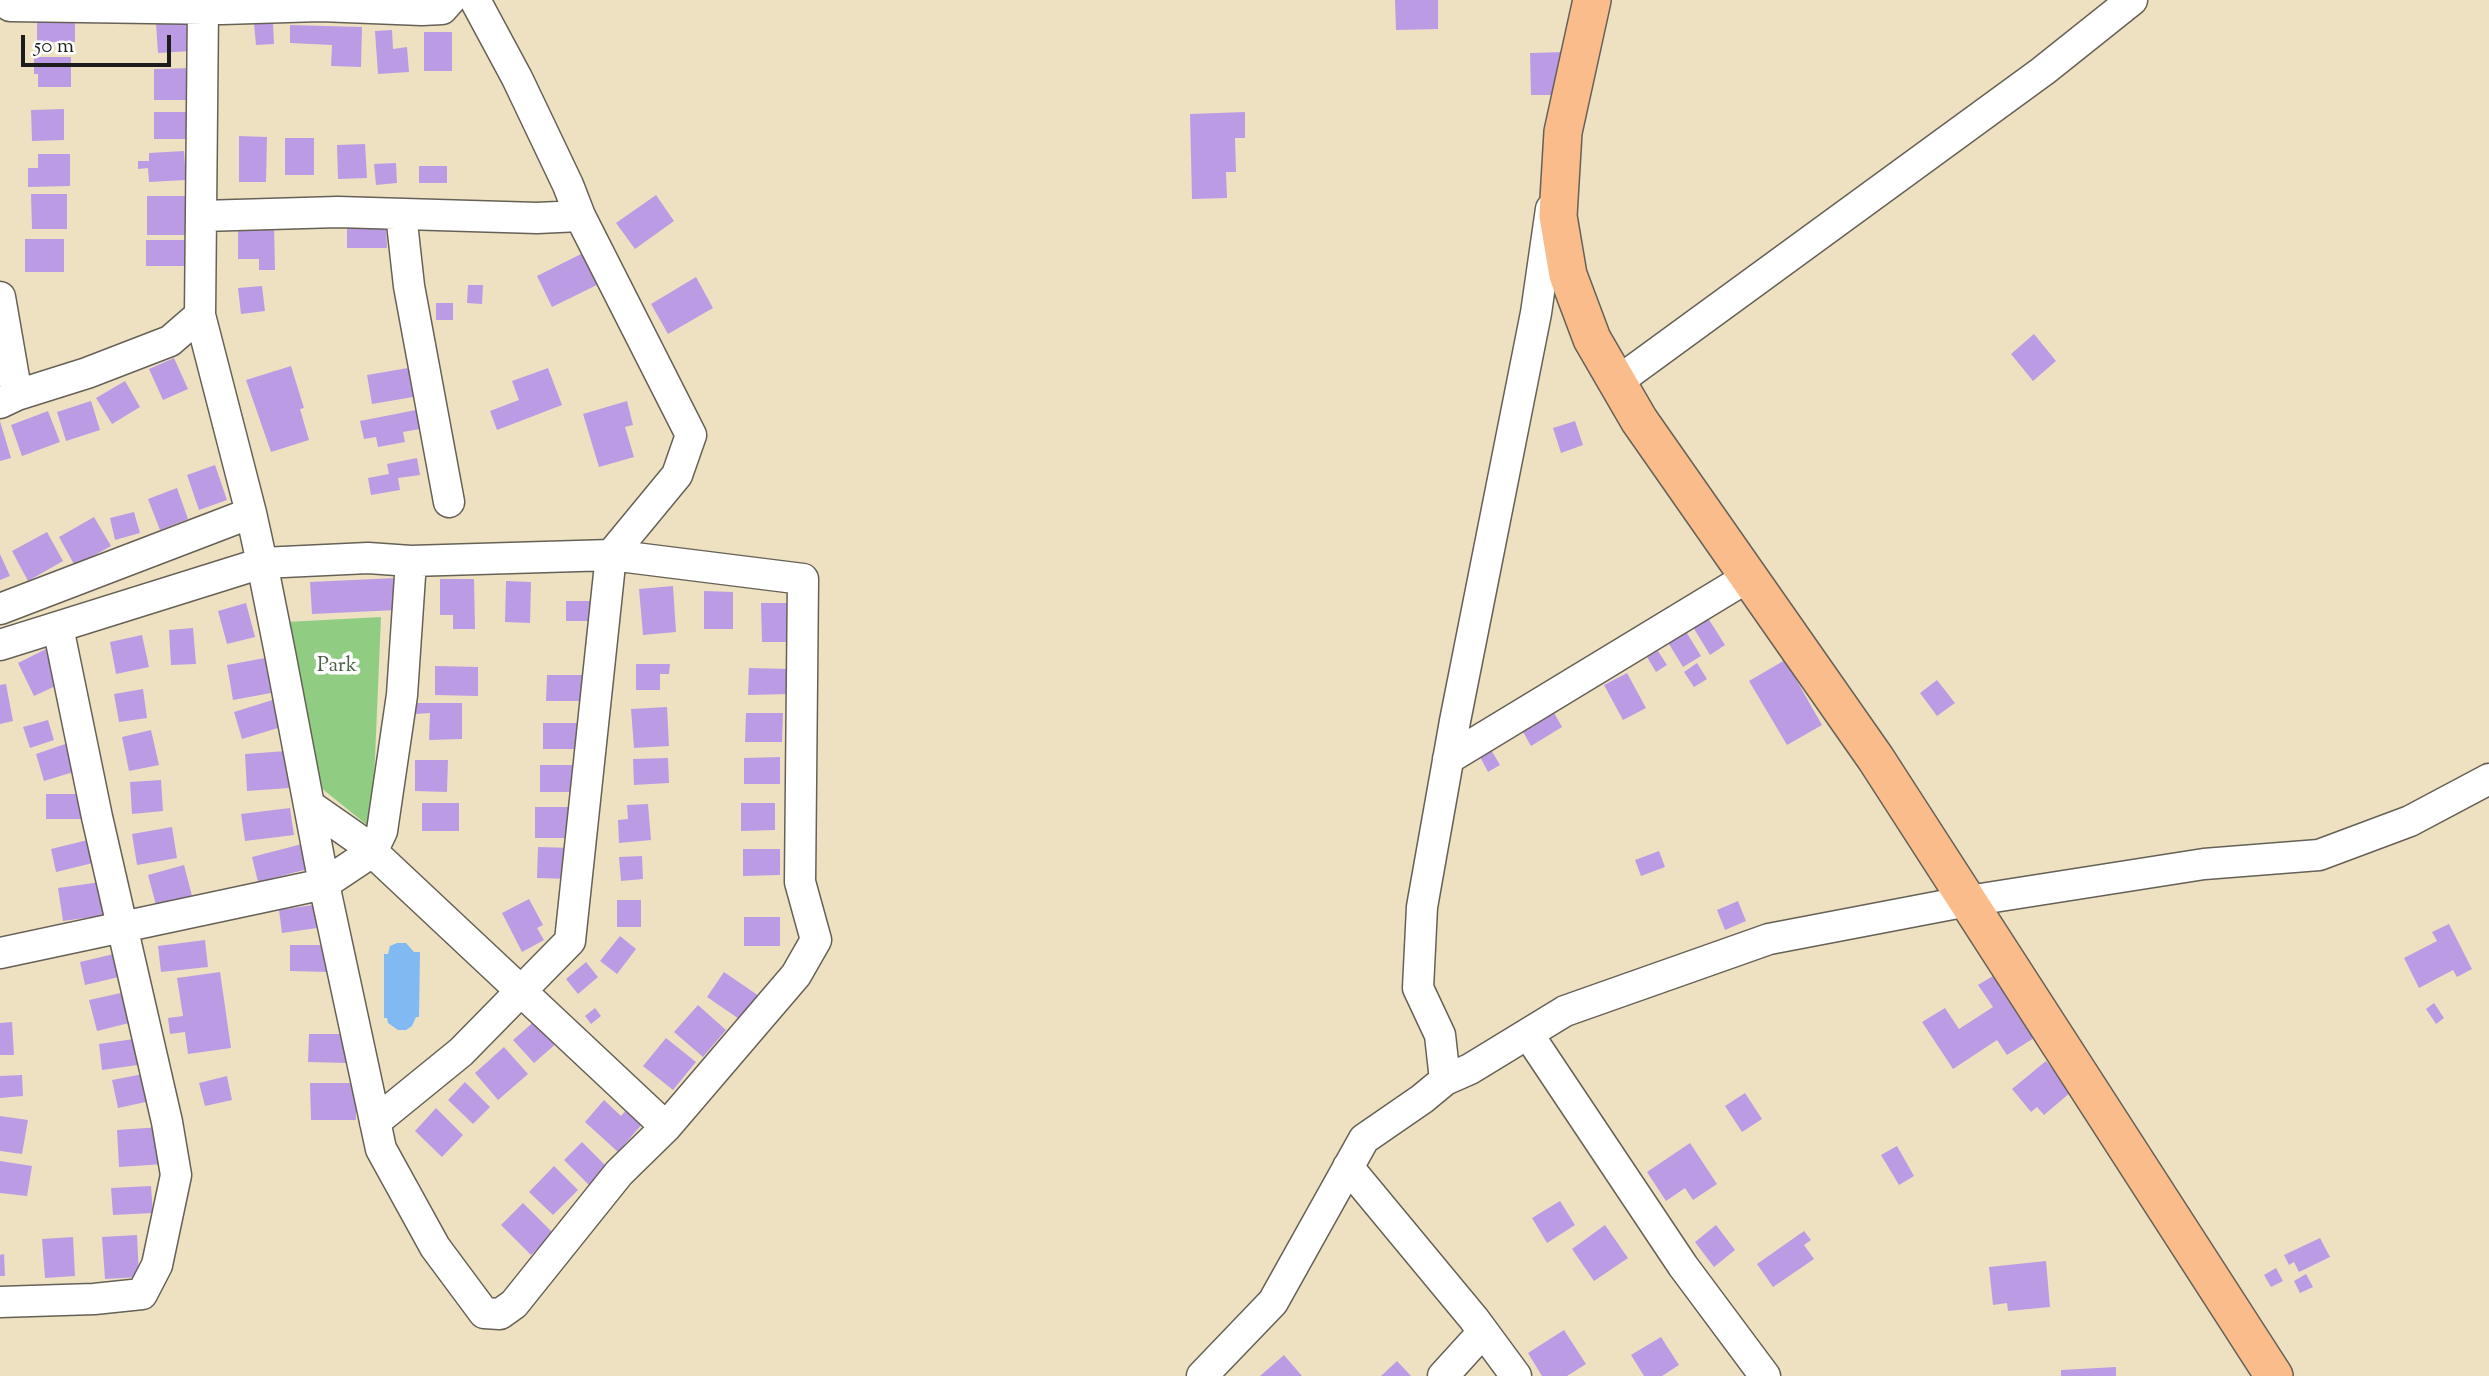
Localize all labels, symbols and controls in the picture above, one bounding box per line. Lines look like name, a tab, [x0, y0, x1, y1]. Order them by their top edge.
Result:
scale bar	[24, 21, 175, 65]
text: 50 m	[34, 32, 74, 62]
park label: Park	[317, 654, 357, 680]

